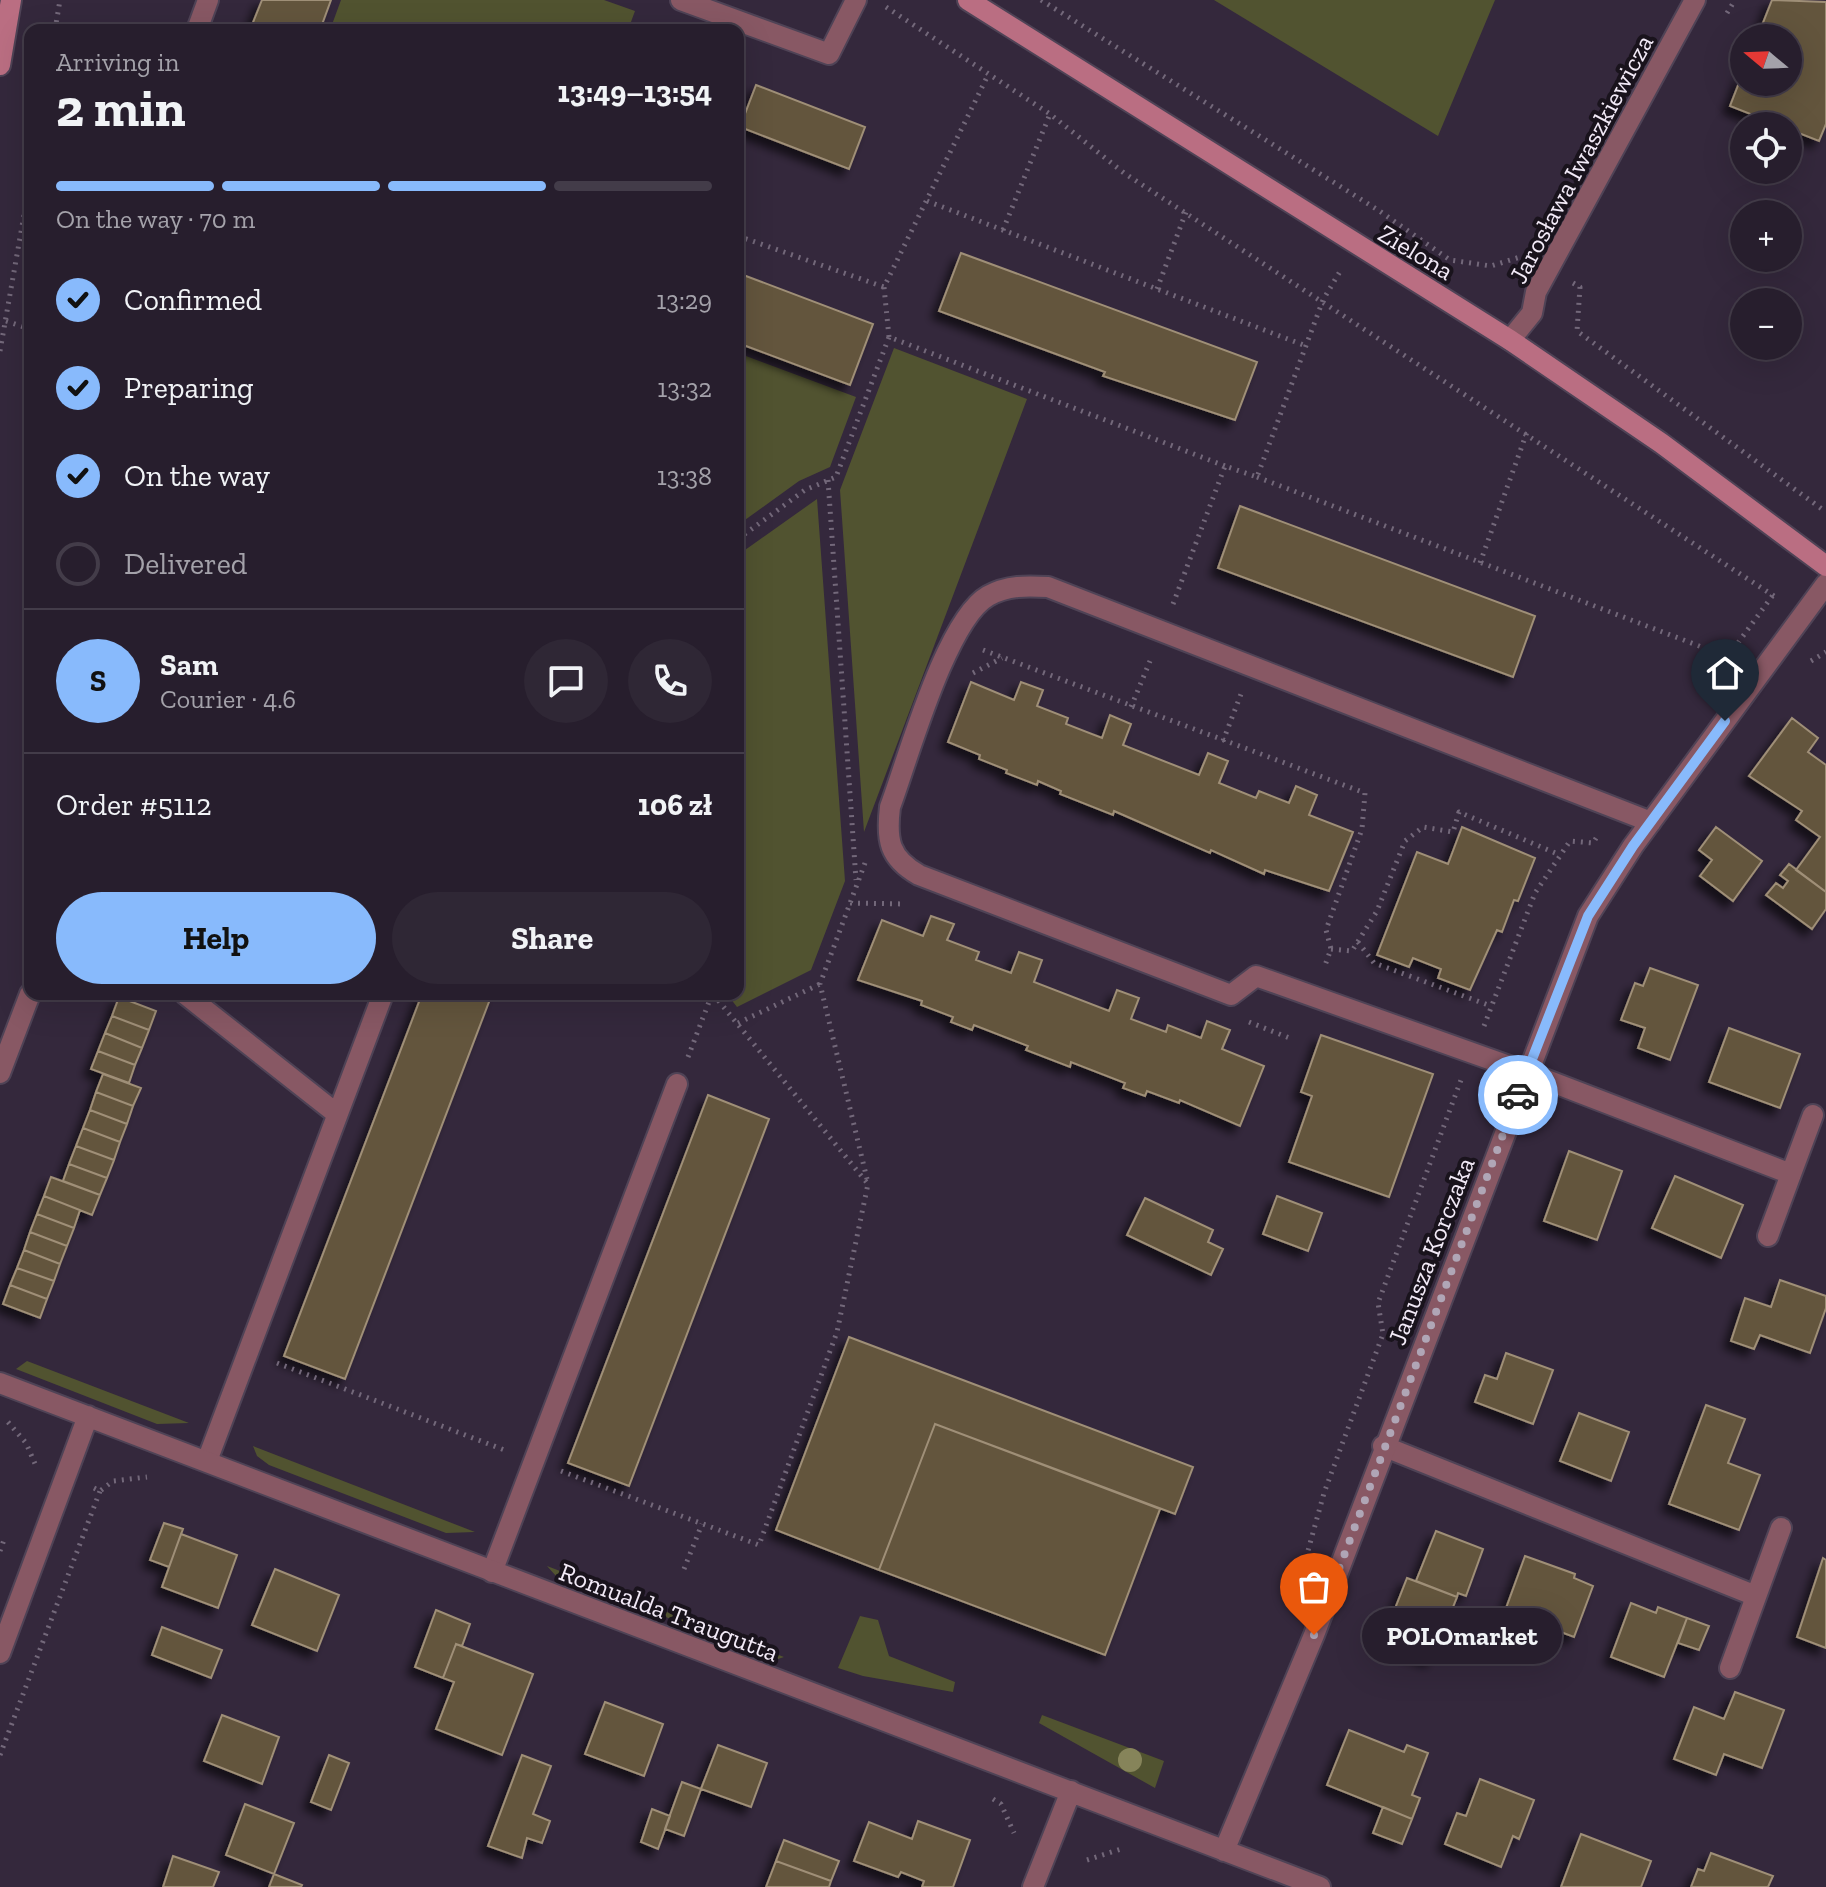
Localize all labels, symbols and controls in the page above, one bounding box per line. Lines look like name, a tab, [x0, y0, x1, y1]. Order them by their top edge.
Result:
north arrow	[1730, 24, 1802, 96]
map controls	[1730, 24, 1802, 360]
street label: Jarosława Iwaszkiewicza	[1502, 29, 1660, 289]
text: Arriving in	[56, 46, 179, 78]
text: 13:49–13:54	[558, 74, 712, 110]
text: 2 min	[56, 77, 186, 139]
button: locate	[1730, 112, 1802, 184]
button: +	[1730, 200, 1802, 272]
text: On the way · 70 m	[56, 203, 255, 235]
street label: Zielona	[1373, 217, 1460, 287]
icon: check	[56, 278, 100, 322]
text: Confirmed	[124, 282, 262, 318]
text: 13:29	[656, 284, 712, 316]
button: −	[1730, 288, 1802, 360]
icon: check	[56, 366, 100, 410]
text: Preparing	[124, 370, 254, 406]
text: 13:32	[657, 372, 712, 404]
icon: check	[56, 454, 100, 498]
text: On the way	[124, 458, 270, 494]
text: 13:38	[657, 460, 712, 492]
text: Delivered	[124, 546, 247, 582]
button: chat	[524, 639, 608, 723]
button: phone	[628, 639, 712, 723]
pin	[1691, 639, 1759, 721]
text: Sam	[160, 647, 218, 683]
icon: home	[1703, 651, 1747, 695]
text: S	[90, 663, 106, 699]
text: Courier · 4.6	[160, 683, 296, 715]
text: Order #5112	[56, 787, 212, 823]
text: 106 zł	[638, 787, 712, 823]
button: Help	[56, 892, 376, 984]
button: Share	[392, 892, 712, 984]
courier	[1478, 1055, 1558, 1135]
icon: car	[1496, 1073, 1540, 1117]
street label: Janusza Korczaka	[1381, 1152, 1482, 1349]
pin	[1280, 1553, 1348, 1635]
street label: Romualda Traugutta	[555, 1555, 784, 1669]
icon: bag	[1292, 1565, 1336, 1609]
callout: POLOmarket	[1362, 1607, 1562, 1663]
text: POLOmarket	[1386, 1620, 1538, 1652]

